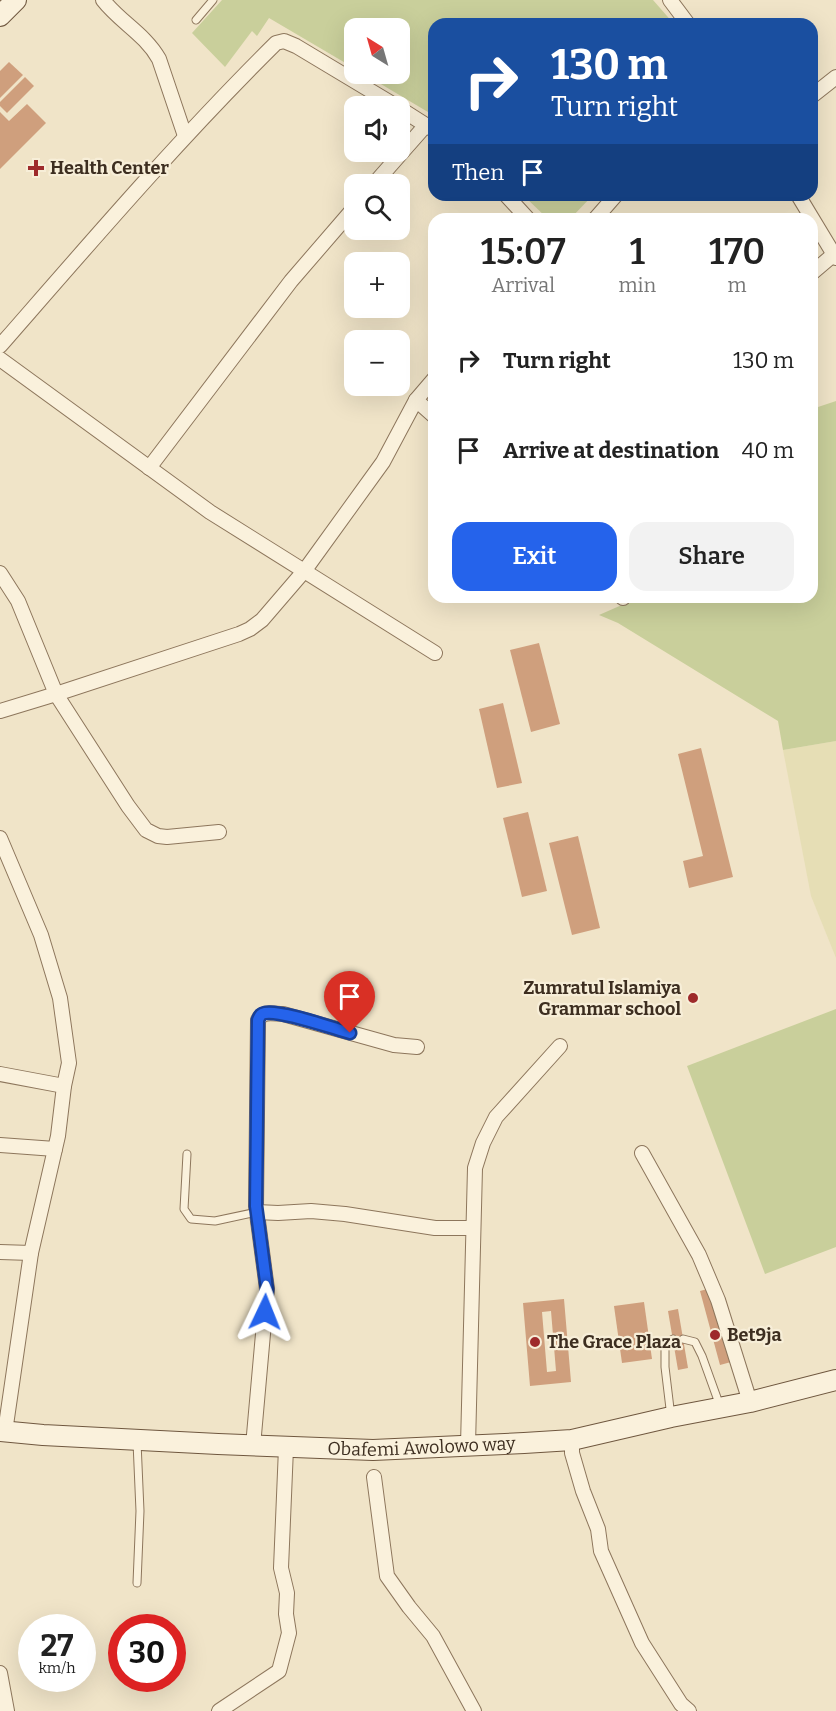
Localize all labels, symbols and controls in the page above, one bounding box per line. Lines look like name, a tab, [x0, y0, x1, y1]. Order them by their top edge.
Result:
north arrow	[344, 18, 410, 84]
map controls	[344, 18, 410, 396]
text: 130 m	[551, 40, 668, 90]
icon: right	[452, 42, 530, 120]
text: Turn right	[551, 91, 678, 123]
button: sound	[344, 96, 410, 162]
icon: arrive	[516, 156, 549, 189]
place label: Health Center	[50, 157, 169, 179]
marker: Health Center	[27, 159, 45, 177]
text: Then	[452, 159, 504, 186]
button: search	[344, 174, 410, 240]
text: 15:07	[481, 230, 566, 274]
text: 1	[630, 230, 645, 274]
text: 170	[709, 230, 765, 274]
button: +	[344, 252, 410, 318]
text: Arrival	[492, 273, 555, 297]
text: min	[618, 273, 656, 297]
text: m	[728, 273, 747, 297]
button: −	[344, 330, 410, 396]
icon: right	[452, 344, 485, 377]
text: Turn right	[503, 347, 611, 374]
text: 130 m	[733, 347, 794, 374]
icon: arrive	[452, 434, 485, 467]
text: Arrive at destination	[503, 437, 719, 464]
text: 40 m	[742, 437, 794, 464]
button: Exit	[452, 522, 617, 591]
button: Share	[629, 522, 794, 591]
pin	[324, 971, 375, 1033]
place label: Zumratul Islamiya Grammar school	[523, 977, 681, 1020]
icon: arrive	[333, 980, 366, 1013]
marker: Zumratul Islamiya Grammar school	[686, 991, 700, 1005]
position arrow	[233, 1280, 297, 1344]
place label: Bet9ja	[727, 1324, 782, 1346]
marker: Bet9ja	[708, 1328, 722, 1342]
place label: The Grace Plaza	[547, 1331, 681, 1353]
marker: The Grace Plaza	[528, 1335, 542, 1349]
street label: Obafemi Awolowo way	[327, 1432, 516, 1461]
speed limit sign: 30	[108, 1614, 186, 1692]
text: 27	[41, 1628, 73, 1664]
text: km/h	[38, 1659, 76, 1677]

